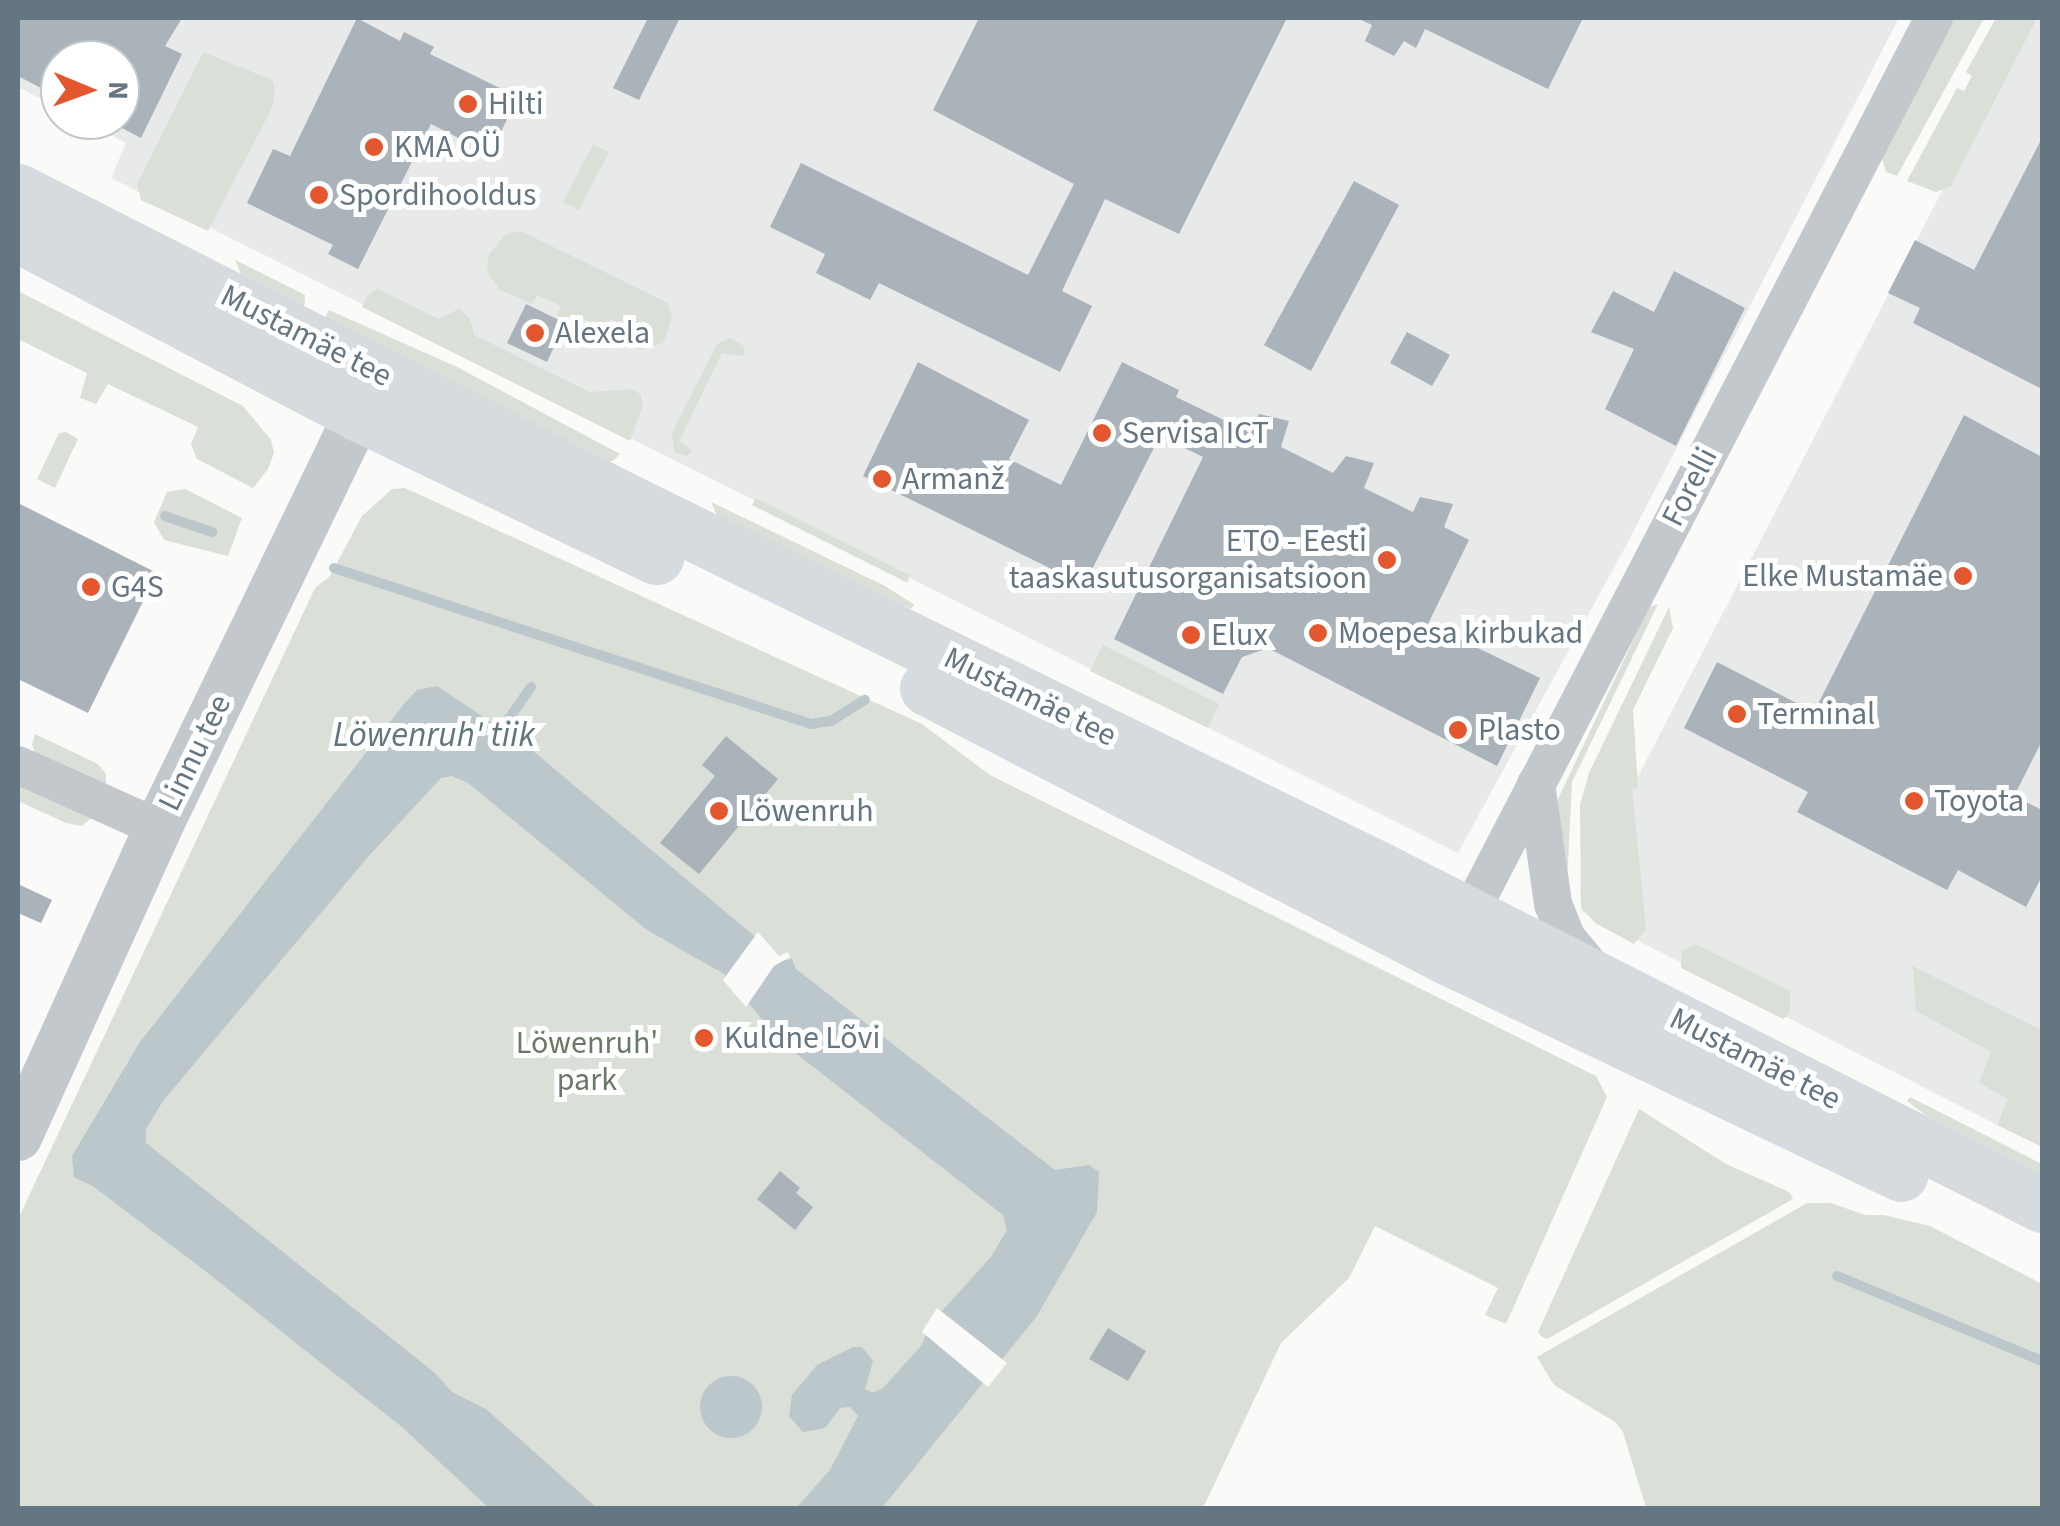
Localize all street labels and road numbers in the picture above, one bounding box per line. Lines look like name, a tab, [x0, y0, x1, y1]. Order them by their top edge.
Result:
street label: Mustamäe tee	[214, 277, 398, 395]
street label: Forelli	[1654, 441, 1726, 533]
street label: Mustamäe tee	[938, 639, 1122, 755]
street label: Linnu tee	[150, 689, 240, 817]
street label: Mustamäe tee	[1663, 1000, 1847, 1118]

